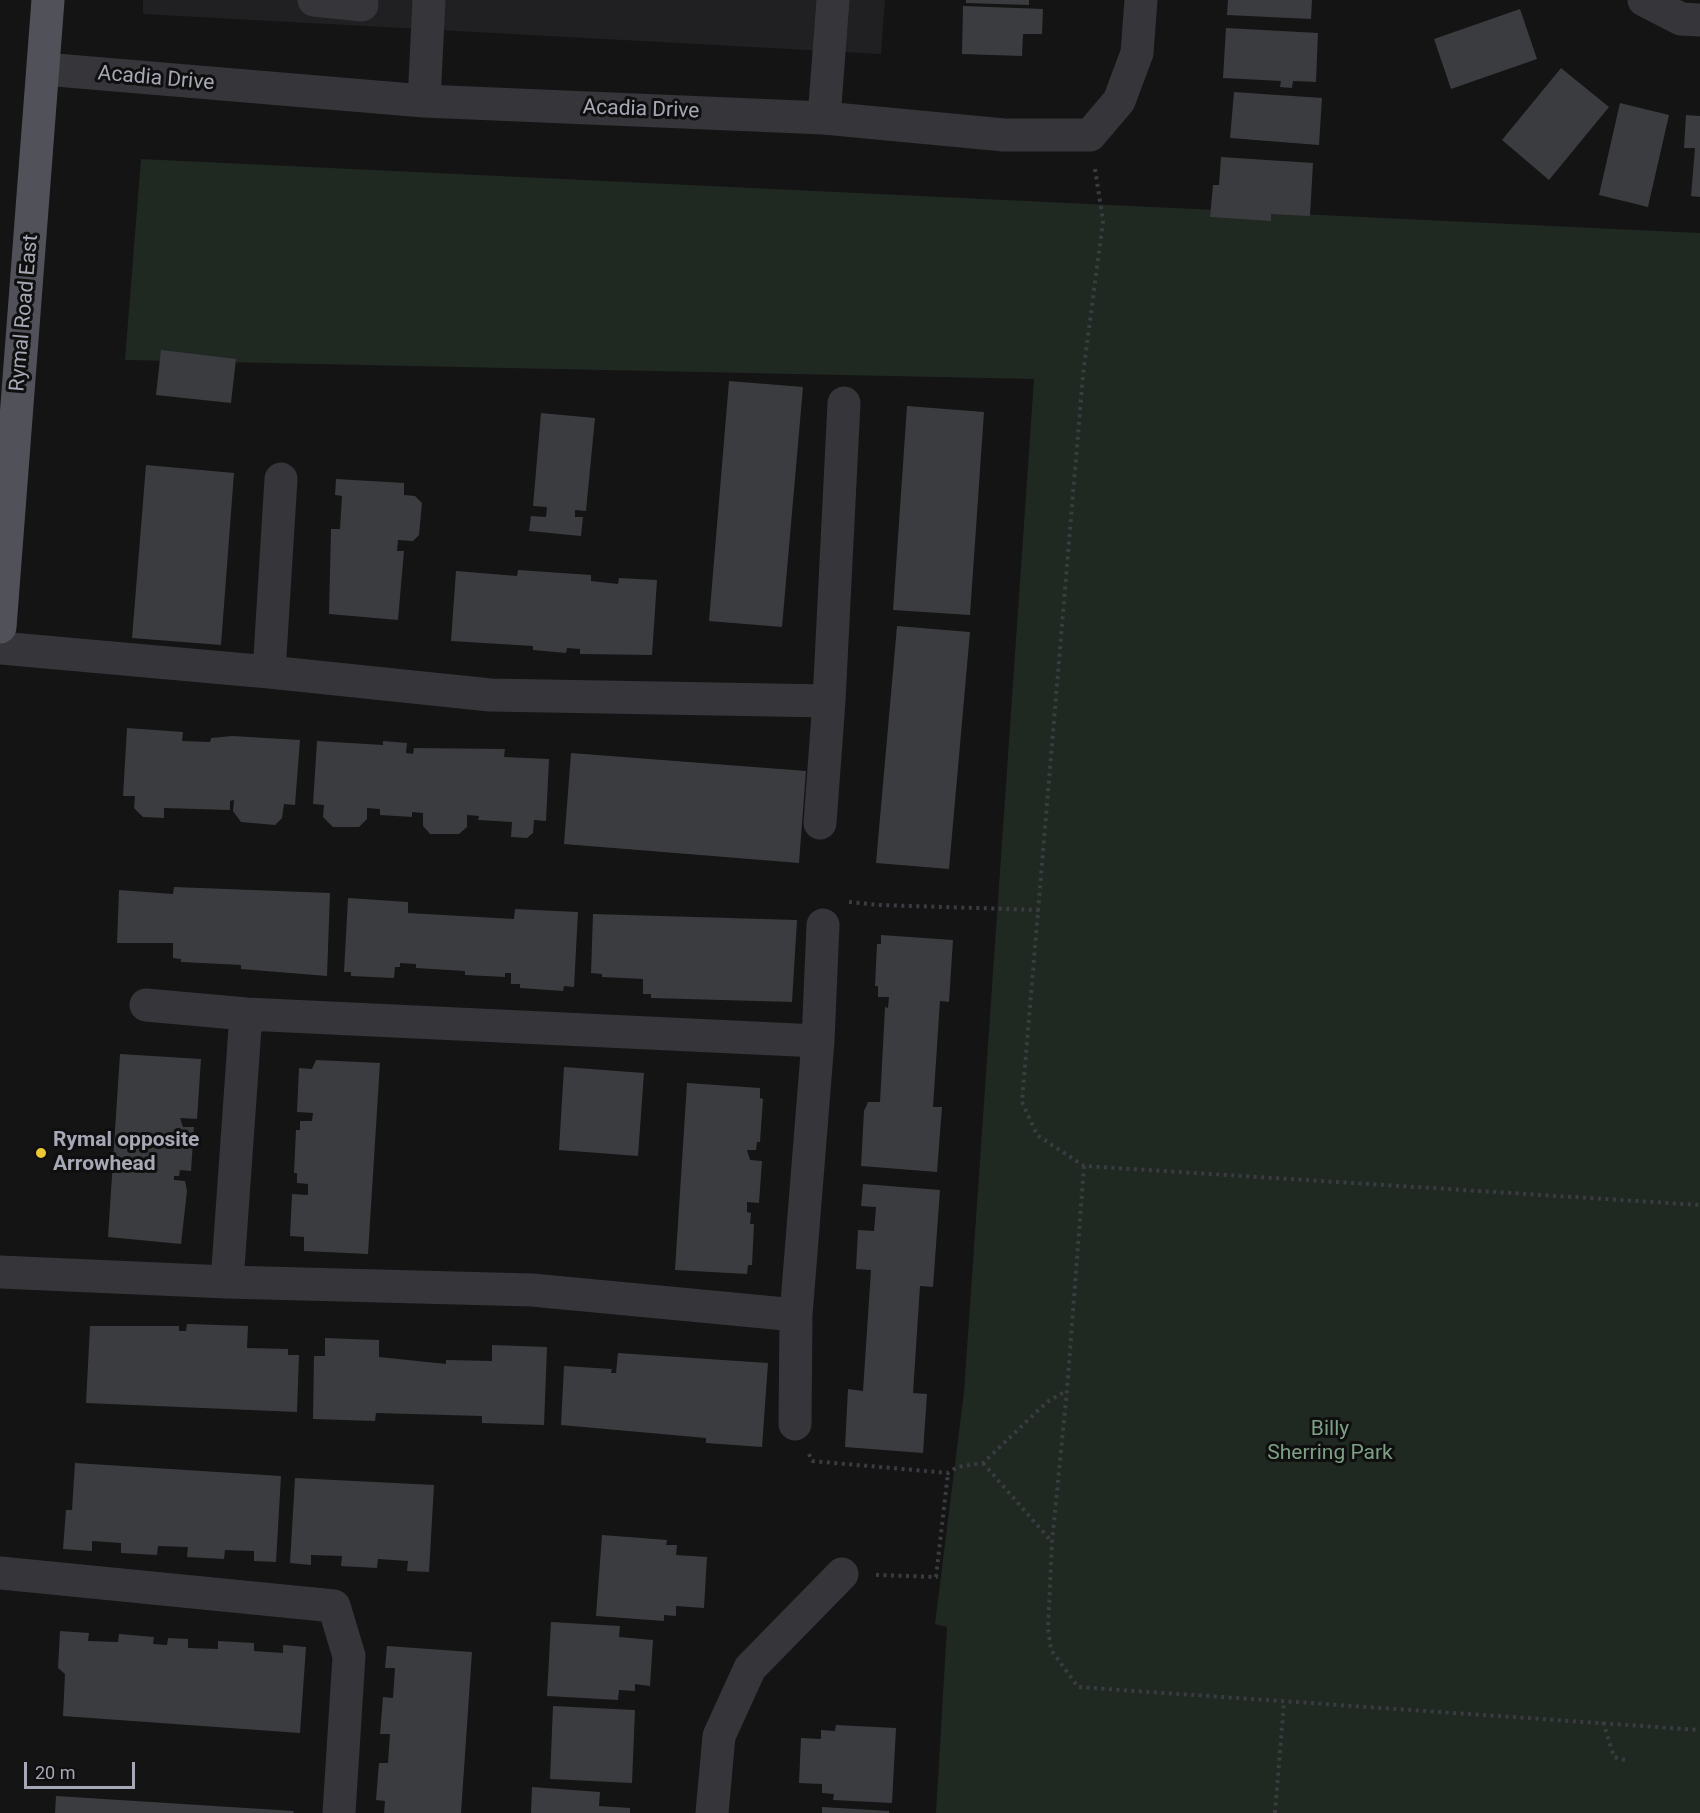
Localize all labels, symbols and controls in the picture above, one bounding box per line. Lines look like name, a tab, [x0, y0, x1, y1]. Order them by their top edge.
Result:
street label: Acadia Drive	[97, 61, 215, 97]
street label: Acadia Drive	[582, 95, 700, 125]
street label: Rymal Road East	[6, 233, 44, 393]
place label: Rymal opposite Arrowhead	[53, 1128, 199, 1178]
marker: Rymal opposite Arrowhead	[34, 1146, 48, 1160]
park label: Billy Sherring Park	[1267, 1417, 1393, 1467]
scale bar	[27, 1750, 138, 1788]
text: 20 m	[35, 1762, 75, 1783]

